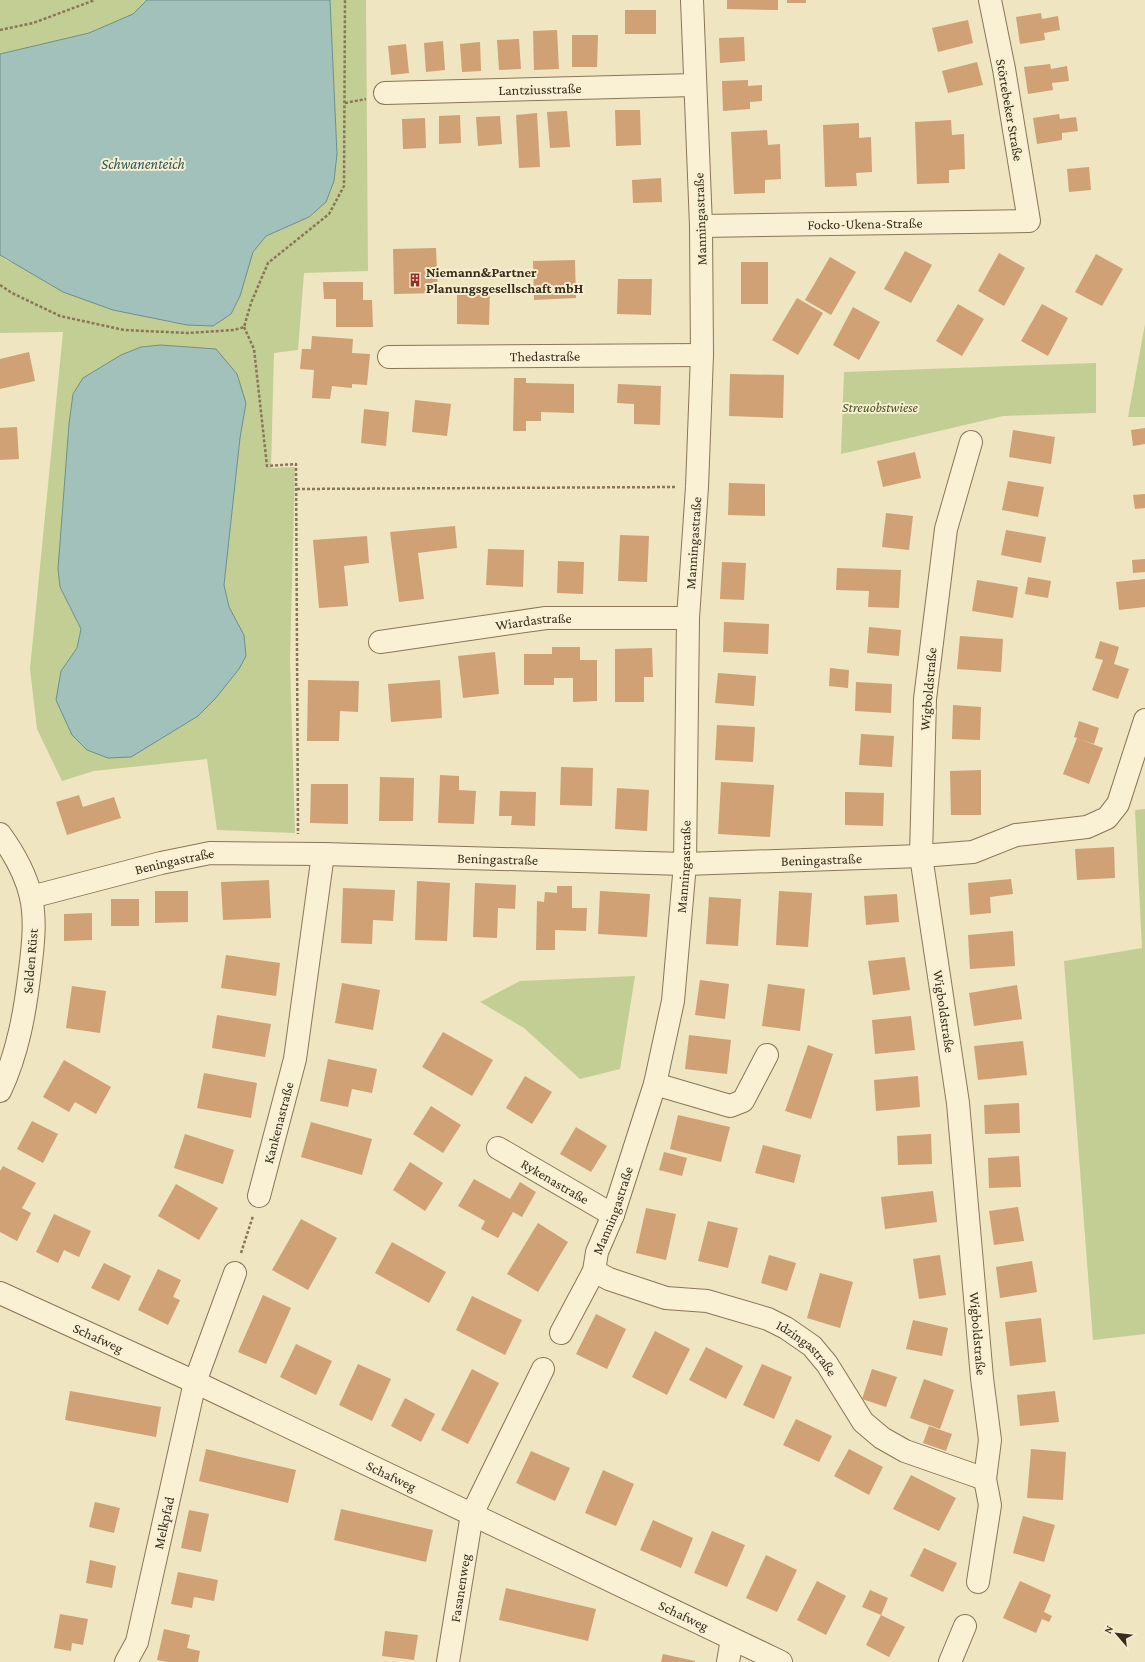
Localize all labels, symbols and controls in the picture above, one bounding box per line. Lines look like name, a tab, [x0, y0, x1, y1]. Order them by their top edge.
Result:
street label: Störtebeker Straße	[993, 58, 1027, 162]
street label: Lantziusstraße	[498, 80, 582, 98]
water label: Schwanenteich	[101, 156, 185, 172]
street label: Manningastraße	[690, 172, 710, 266]
street label: Focko-Ukena-Straße	[807, 215, 923, 232]
place label: Niemann&Partner Planungsgesellschaft mbH	[426, 264, 584, 296]
building icon: Niemann&Partner Planungsgesellschaft mbH	[407, 272, 423, 288]
street label: Thedastraße	[510, 348, 580, 364]
park label: Streuobstwiese	[842, 399, 919, 415]
street label: Manningastraße	[682, 496, 704, 590]
street label: Wiardastraße	[494, 610, 572, 633]
street label: Wigboldstraße	[916, 647, 940, 731]
street label: Manningastraße	[673, 820, 694, 914]
street label: Beningastraße	[133, 845, 214, 878]
street label: Beningastraße	[457, 850, 538, 868]
street label: Beningastraße	[781, 850, 862, 869]
street label: Selden Rüst	[19, 927, 41, 994]
street label: Wigboldstraße	[930, 969, 958, 1054]
street label: Kankenastraße	[260, 1080, 297, 1165]
street label: Rykenastraße	[518, 1155, 592, 1207]
street label: Manningastraße	[589, 1164, 636, 1257]
street label: Wigboldstraße	[967, 1291, 990, 1376]
street label: Idzingastraße	[774, 1317, 840, 1379]
street label: Schafweg	[71, 1319, 126, 1356]
street label: Schafweg	[364, 1457, 419, 1495]
street label: Melkpfad	[150, 1494, 177, 1551]
street label: Fasanenweg	[447, 1552, 473, 1623]
street label: Schafweg	[656, 1597, 711, 1634]
north arrow	[1097, 1614, 1137, 1654]
text: N	[1101, 1623, 1115, 1635]

